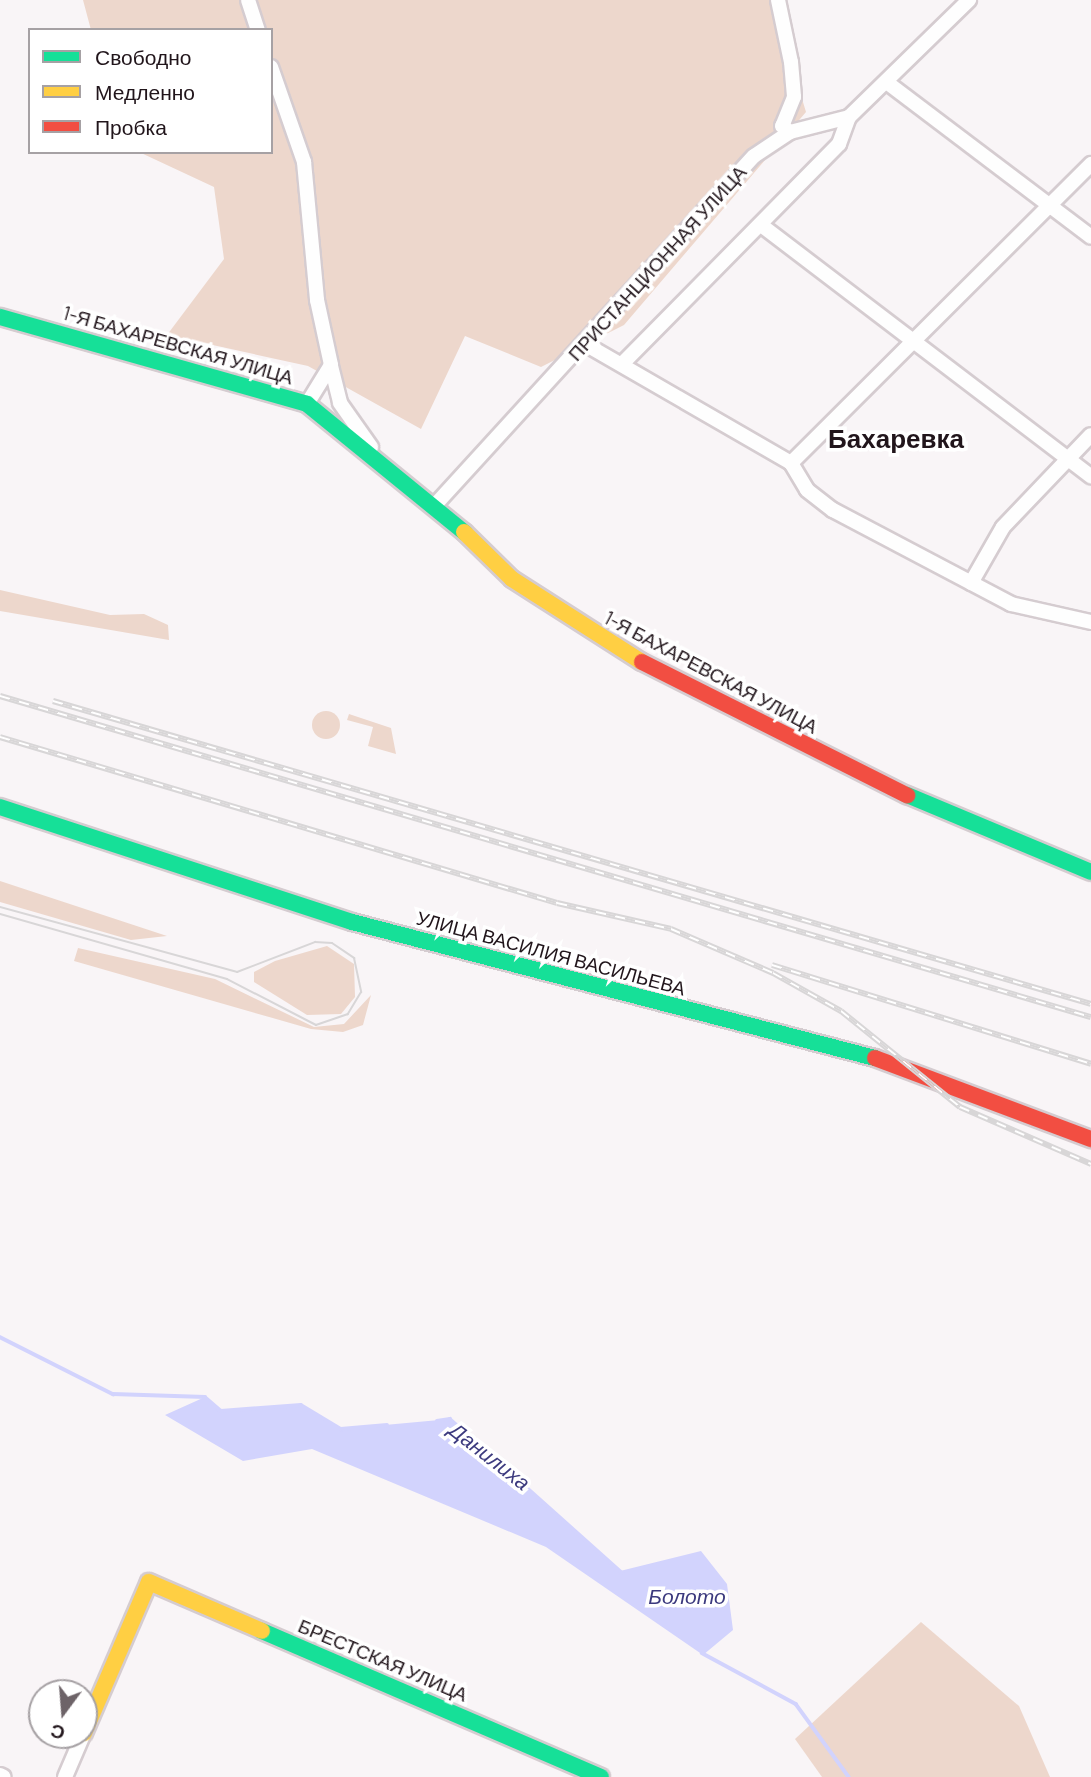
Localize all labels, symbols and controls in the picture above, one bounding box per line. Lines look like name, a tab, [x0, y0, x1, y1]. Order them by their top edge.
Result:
legend	[28, 28, 273, 154]
text: Свободно	[95, 44, 192, 69]
text: Медленно	[95, 79, 195, 104]
text: Пробка	[95, 114, 167, 139]
street label: ПРИСТАНЦИОННАЯ УЛИЦА	[563, 161, 751, 365]
street label: 1-Я БАХАРЕВСКАЯ УЛИЦА	[60, 301, 296, 389]
district label: Бахаревка	[828, 422, 964, 454]
street label: 1-Я БАХАРЕВСКАЯ УЛИЦА	[600, 606, 822, 738]
street label: УЛИЦА ВАСИЛИЯ ВАСИЛЬЕВА	[414, 906, 688, 1000]
water label: Данилиха	[445, 1417, 535, 1495]
water label: Болото	[648, 1583, 726, 1609]
street label: БРЕСТСКАЯ УЛИЦА	[295, 1614, 471, 1706]
north arrow	[28, 1679, 98, 1749]
text: С	[48, 1720, 67, 1746]

